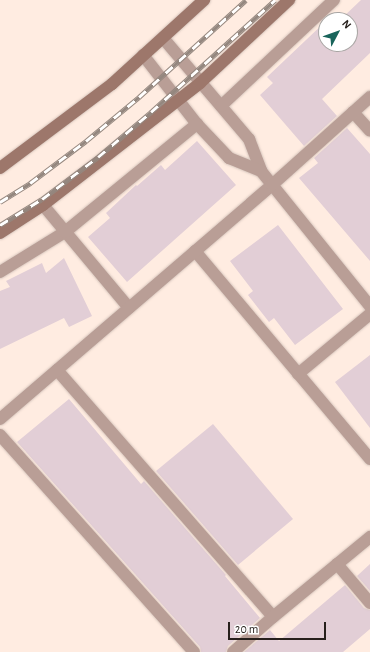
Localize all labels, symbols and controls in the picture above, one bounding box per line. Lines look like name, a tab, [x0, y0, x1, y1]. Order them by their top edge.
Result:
north arrow	[318, 12, 358, 52]
text: N	[340, 18, 353, 31]
scale bar	[230, 614, 328, 640]
text: 20 m	[235, 623, 258, 635]

